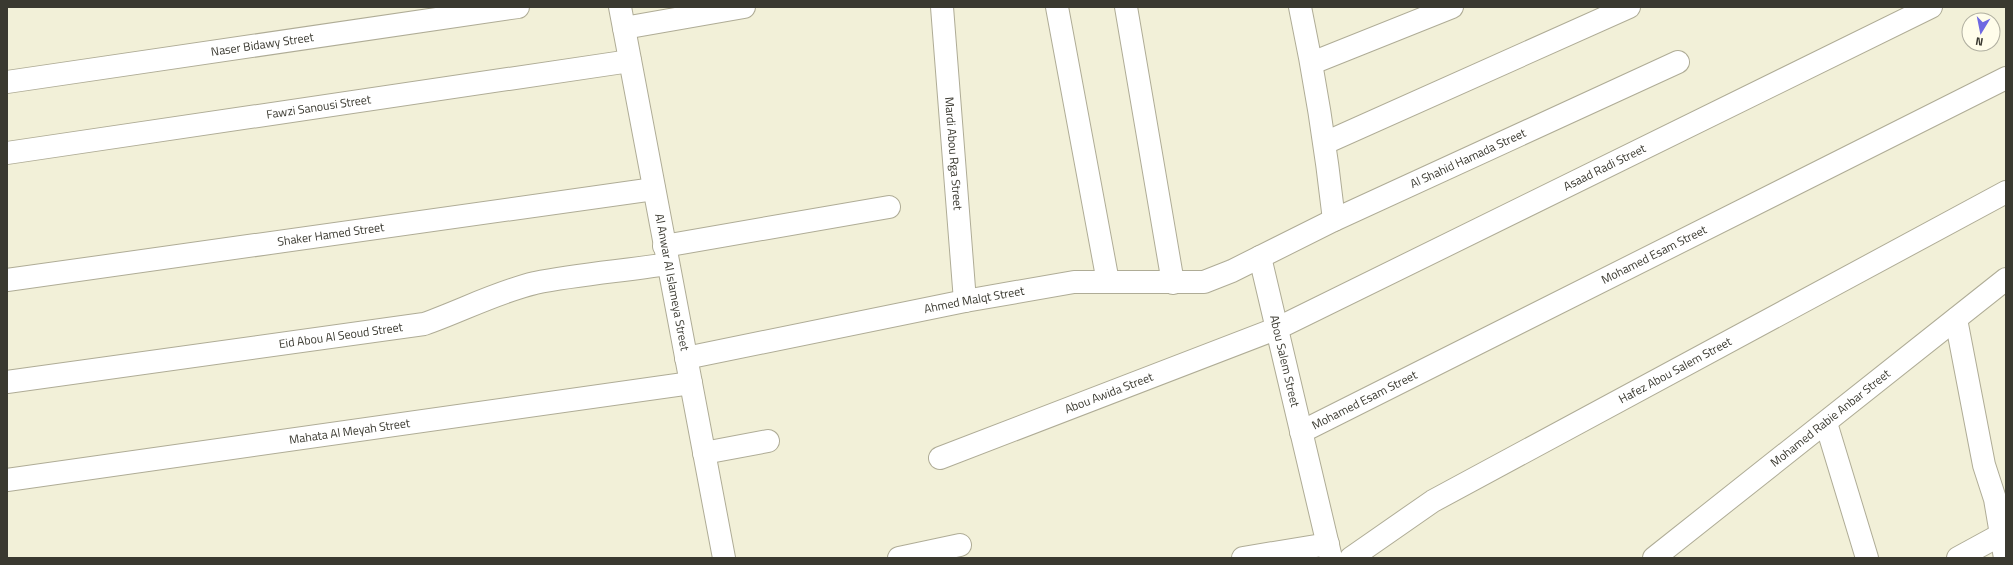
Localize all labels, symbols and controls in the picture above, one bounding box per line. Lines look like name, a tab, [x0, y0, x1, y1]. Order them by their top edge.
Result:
north arrow	[1961, 12, 2001, 52]
street label: Naser Bidawy Street	[210, 27, 316, 61]
text: N	[1974, 33, 1984, 50]
street label: Fawzi Sanousi Street	[265, 89, 373, 124]
street label: Mardi Abou Rga Street	[940, 96, 968, 212]
street label: Al Shahid Hamada Street	[1407, 123, 1530, 193]
street label: Asaad Radi Street	[1560, 138, 1650, 195]
street label: Al Anwar Al Islameya Street	[650, 212, 695, 353]
street label: Shaker Hamed Street	[276, 217, 386, 251]
street label: Mohamed Esam Street	[1598, 219, 1711, 289]
street label: Ahmed Malqt Street	[922, 281, 1027, 318]
street label: Abou Salem Street	[1265, 313, 1305, 410]
street label: Eid Abou Al Seoud Street	[278, 317, 405, 353]
street label: Hafez Abou Salem Street	[1615, 331, 1736, 408]
street label: Mohamed Rabie Anbar Street	[1766, 364, 1895, 471]
street label: Mohamed Esam Street	[1308, 365, 1421, 434]
street label: Abou Awida Street	[1062, 367, 1157, 418]
street label: Mahata Al Meyah Street	[288, 413, 412, 449]

